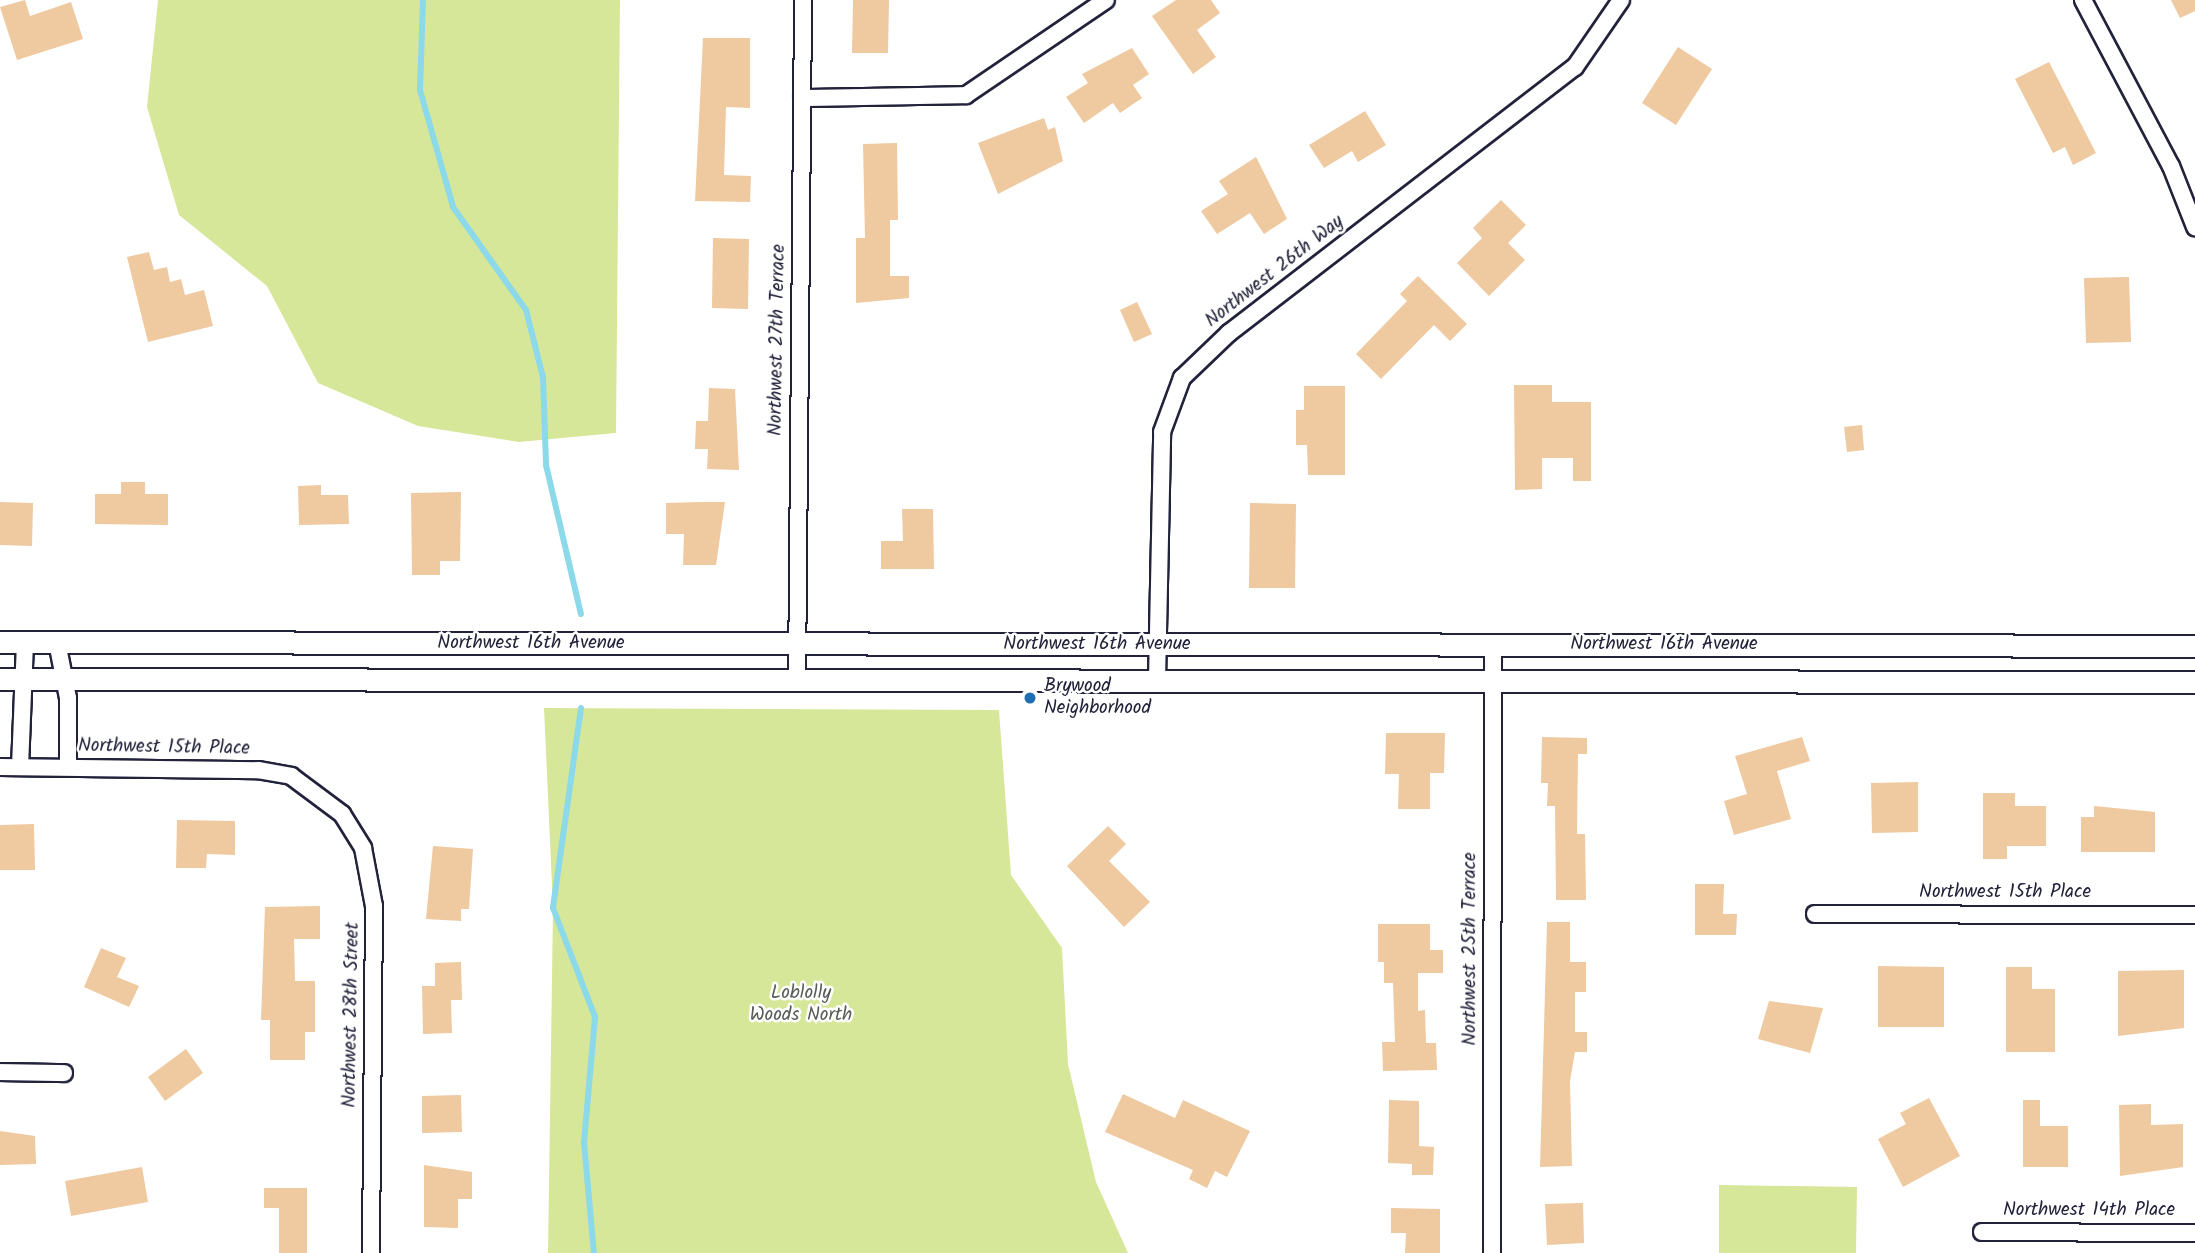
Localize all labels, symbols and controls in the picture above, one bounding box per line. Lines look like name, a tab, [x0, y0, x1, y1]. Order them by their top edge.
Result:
street label: Northwest 26th Way	[1201, 211, 1349, 333]
street label: Northwest 27th Terrace	[765, 244, 791, 436]
street label: Northwest 16th Avenue	[437, 633, 625, 655]
street label: Northwest 16th Avenue	[1003, 634, 1191, 656]
street label: Northwest 16th Avenue	[1570, 634, 1758, 656]
place label: Brywood Neighborhood	[1044, 676, 1151, 720]
marker: Brywood Neighborhood	[1022, 690, 1038, 706]
street label: Northwest 15th Place	[78, 735, 250, 761]
street label: Northwest 25th Terrace	[1460, 852, 1482, 1046]
street label: Northwest 15th Place	[1919, 882, 2091, 904]
street label: Northwest 28th Street	[339, 922, 365, 1108]
park label: Loblolly Woods North	[750, 983, 852, 1027]
street label: Northwest 14th Place	[2003, 1200, 2175, 1222]

